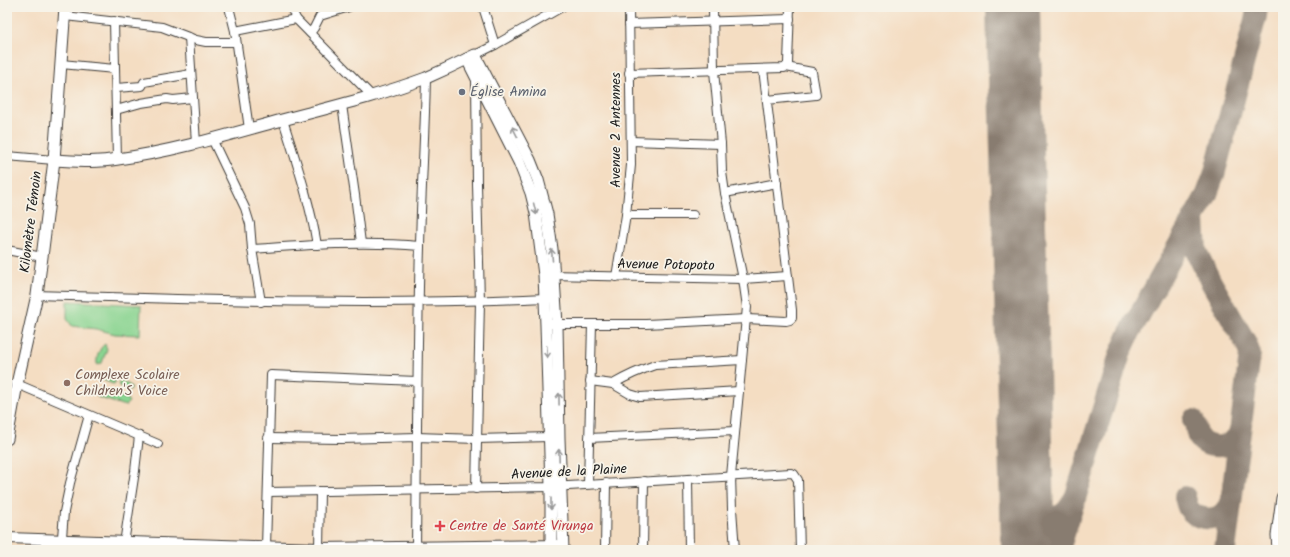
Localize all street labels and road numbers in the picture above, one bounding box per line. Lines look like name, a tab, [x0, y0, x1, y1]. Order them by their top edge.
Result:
street label: Avenue 2 Antennes	[605, 72, 627, 188]
street label: Kilomètre Témoin	[14, 170, 48, 274]
street label: Avenue Potopoto	[617, 253, 715, 277]
street label: Avenue de la Plaine	[510, 458, 628, 486]

